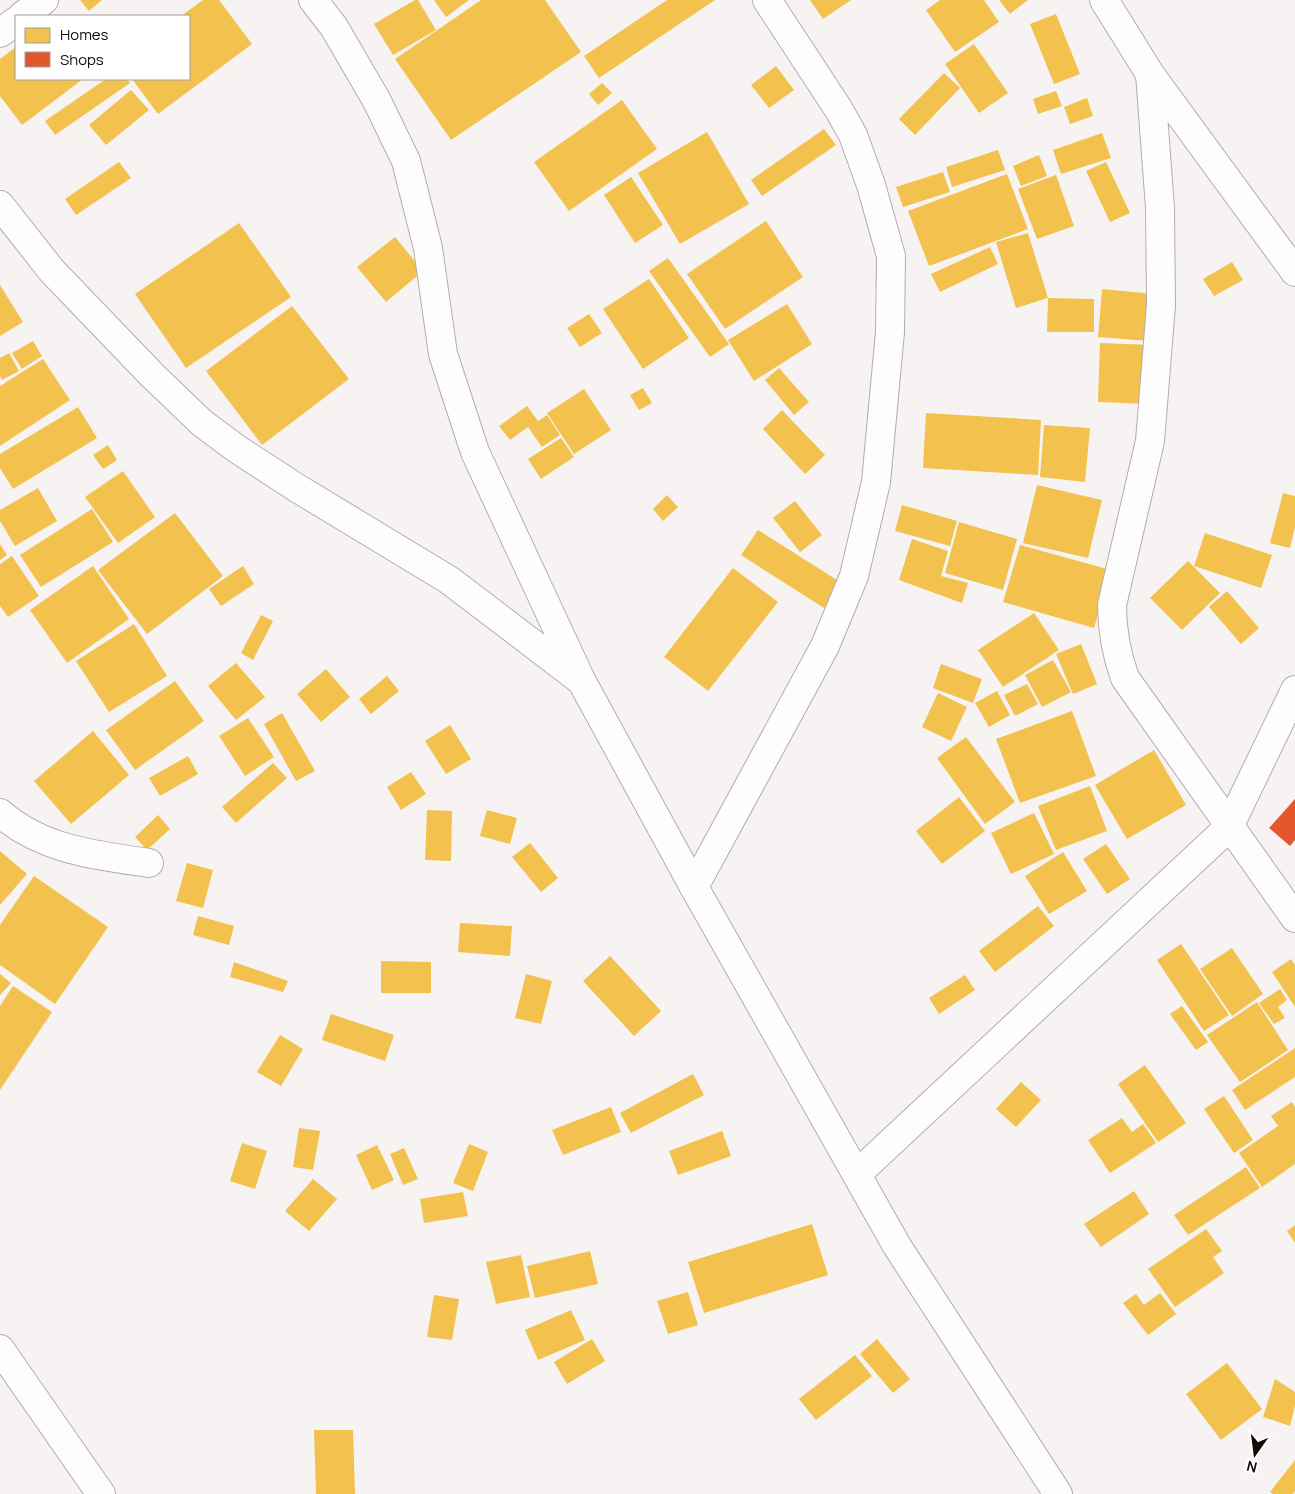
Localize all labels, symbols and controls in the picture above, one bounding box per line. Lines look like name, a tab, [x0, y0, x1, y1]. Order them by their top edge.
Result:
legend	[15, 15, 190, 80]
text: Homes	[60, 24, 109, 45]
text: Shops	[60, 49, 104, 70]
north arrow	[1230, 1429, 1280, 1479]
text: N	[1245, 1457, 1259, 1478]

